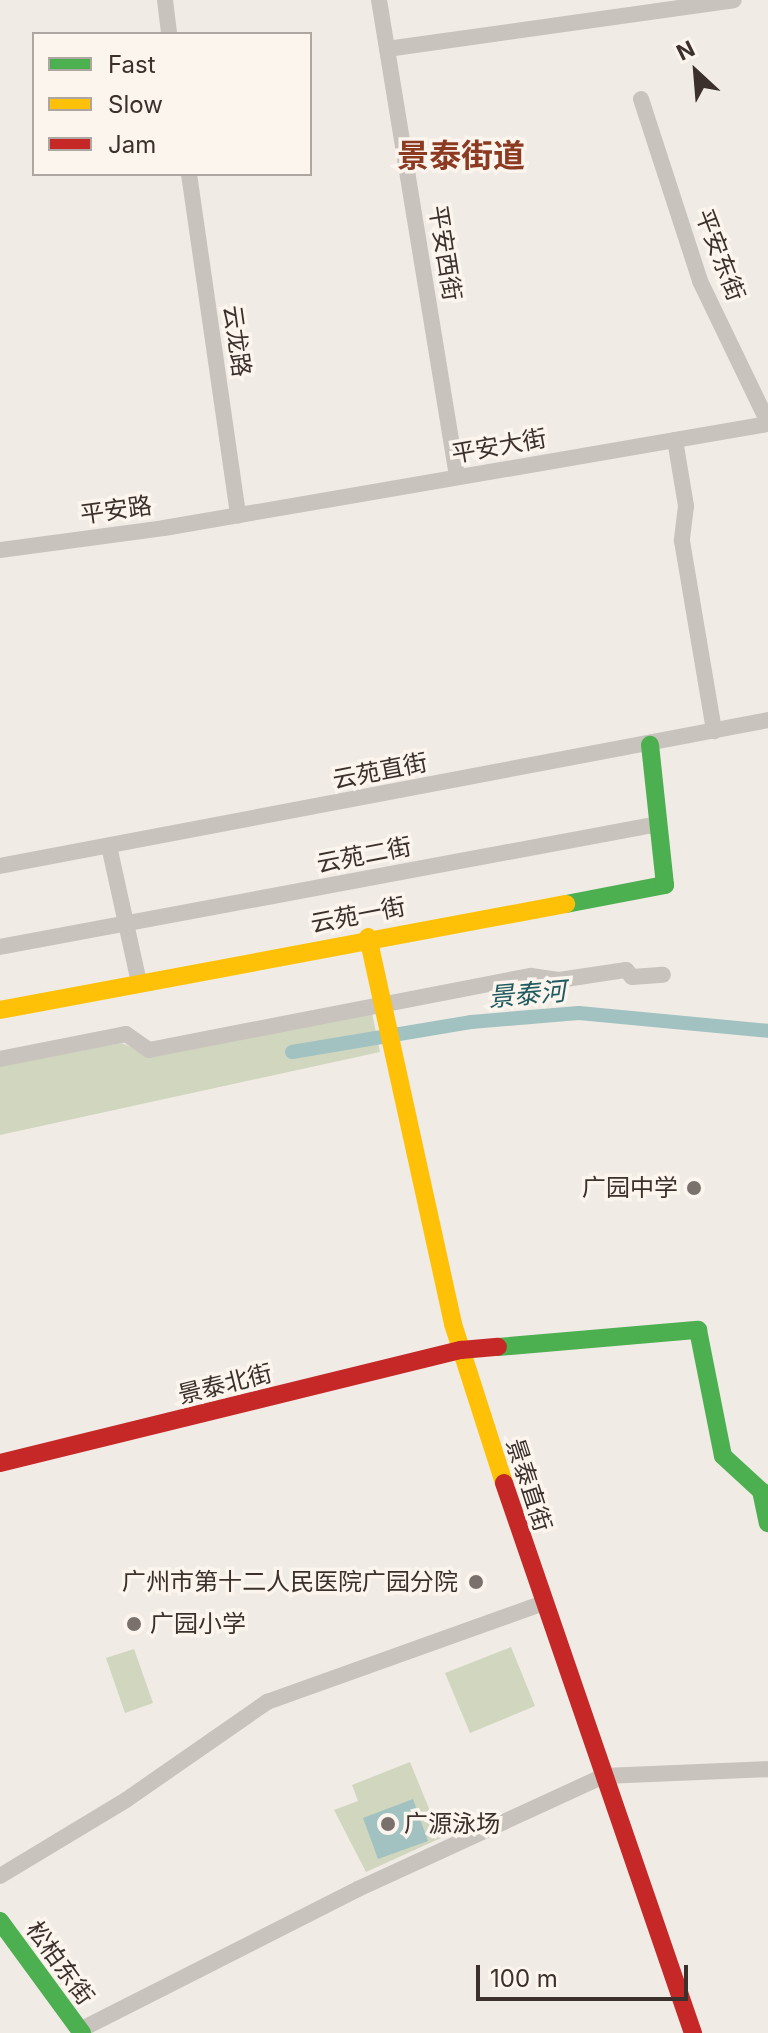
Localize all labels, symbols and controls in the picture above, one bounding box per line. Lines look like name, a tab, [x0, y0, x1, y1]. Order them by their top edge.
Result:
legend	[32, 32, 312, 176]
north arrow	[656, 32, 736, 112]
text: N	[672, 35, 699, 66]
text: Fast	[108, 50, 156, 79]
text: Slow	[108, 90, 163, 119]
text: Jam	[108, 130, 156, 159]
district label: 景泰街道	[397, 137, 525, 175]
street label: 平安西街	[423, 203, 467, 303]
street label: 平安东街	[689, 205, 751, 305]
street label: 云龙路	[218, 303, 256, 379]
street label: 平安大街	[449, 423, 549, 469]
street label: 平安路	[78, 491, 154, 529]
street label: 云苑直街	[330, 748, 430, 794]
street label: 云苑二街	[314, 832, 414, 878]
street label: 云苑一街	[308, 892, 408, 938]
water label: 景泰河	[487, 975, 567, 1013]
place label: 广园中学	[582, 1174, 678, 1202]
marker: 广园中学	[685, 1179, 703, 1197]
street label: 景泰北街	[175, 1358, 275, 1410]
street label: 景泰直街	[500, 1435, 558, 1535]
place label: 广州市第十二人民医院广园分院	[122, 1568, 458, 1596]
marker: 广州市第十二人民医院广园分院	[465, 1571, 487, 1593]
place label: 广园小学	[150, 1610, 246, 1638]
marker: 广园小学	[125, 1615, 143, 1633]
place label: 广源泳场	[404, 1810, 500, 1838]
marker: 广源泳场	[379, 1815, 397, 1833]
street label: 松柏东街	[20, 1916, 100, 2010]
scale bar	[480, 1949, 692, 1999]
text: 100 m	[490, 1964, 558, 1993]

